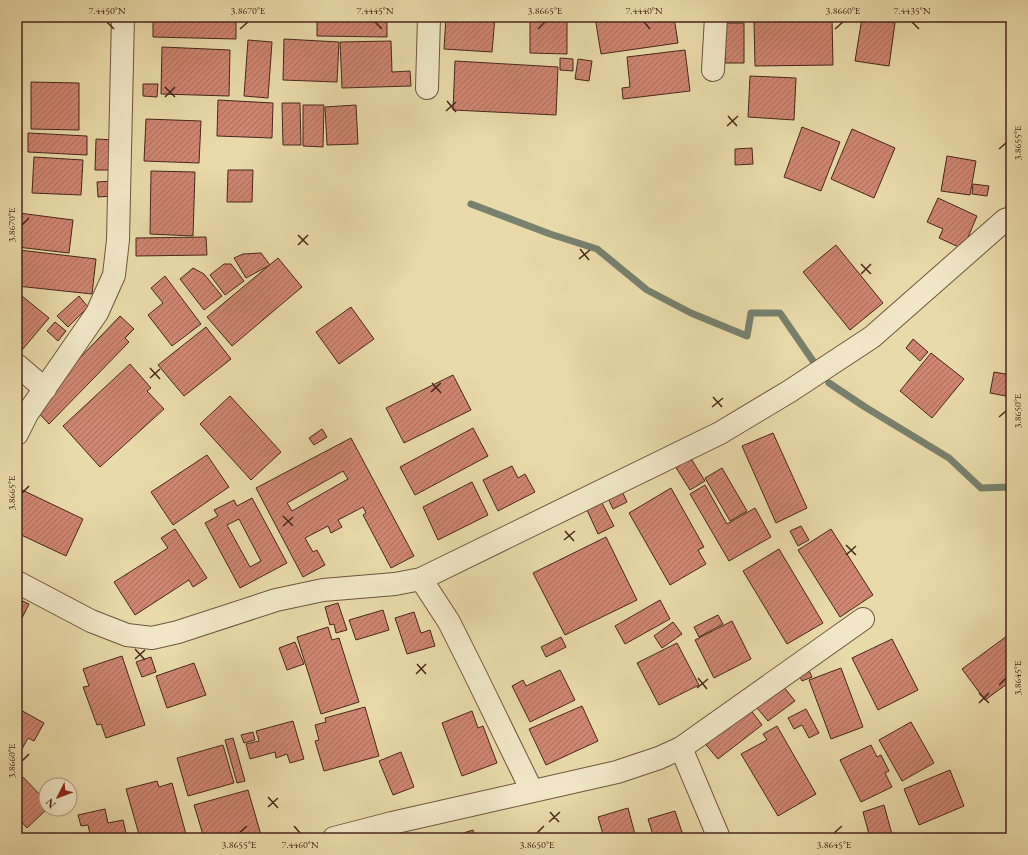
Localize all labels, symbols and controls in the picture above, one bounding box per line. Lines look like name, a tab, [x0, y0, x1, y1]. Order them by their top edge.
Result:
text: 7.4450°N	[88, 4, 126, 17]
text: 3.8670°E	[231, 4, 266, 17]
text: 7.4445°N	[356, 4, 394, 17]
text: 3.8665°E	[528, 4, 563, 17]
text: 7.4440°N	[625, 4, 663, 17]
text: 3.8660°E	[826, 4, 861, 17]
text: 7.4435°N	[893, 4, 931, 17]
text: 3.8655°E	[1011, 125, 1024, 160]
text: 3.8670°E	[5, 207, 18, 242]
text: 3.8650°E	[1011, 393, 1024, 428]
text: 3.8665°E	[5, 475, 18, 510]
text: 3.8645°E	[1011, 660, 1024, 695]
text: 3.8660°E	[5, 743, 18, 778]
north arrow	[38, 777, 78, 817]
text: N	[42, 796, 59, 812]
text: 3.8655°E	[222, 838, 257, 851]
text: 7.4460°N	[281, 838, 319, 851]
text: 3.8650°E	[520, 838, 555, 851]
text: 3.8645°E	[817, 838, 852, 851]

